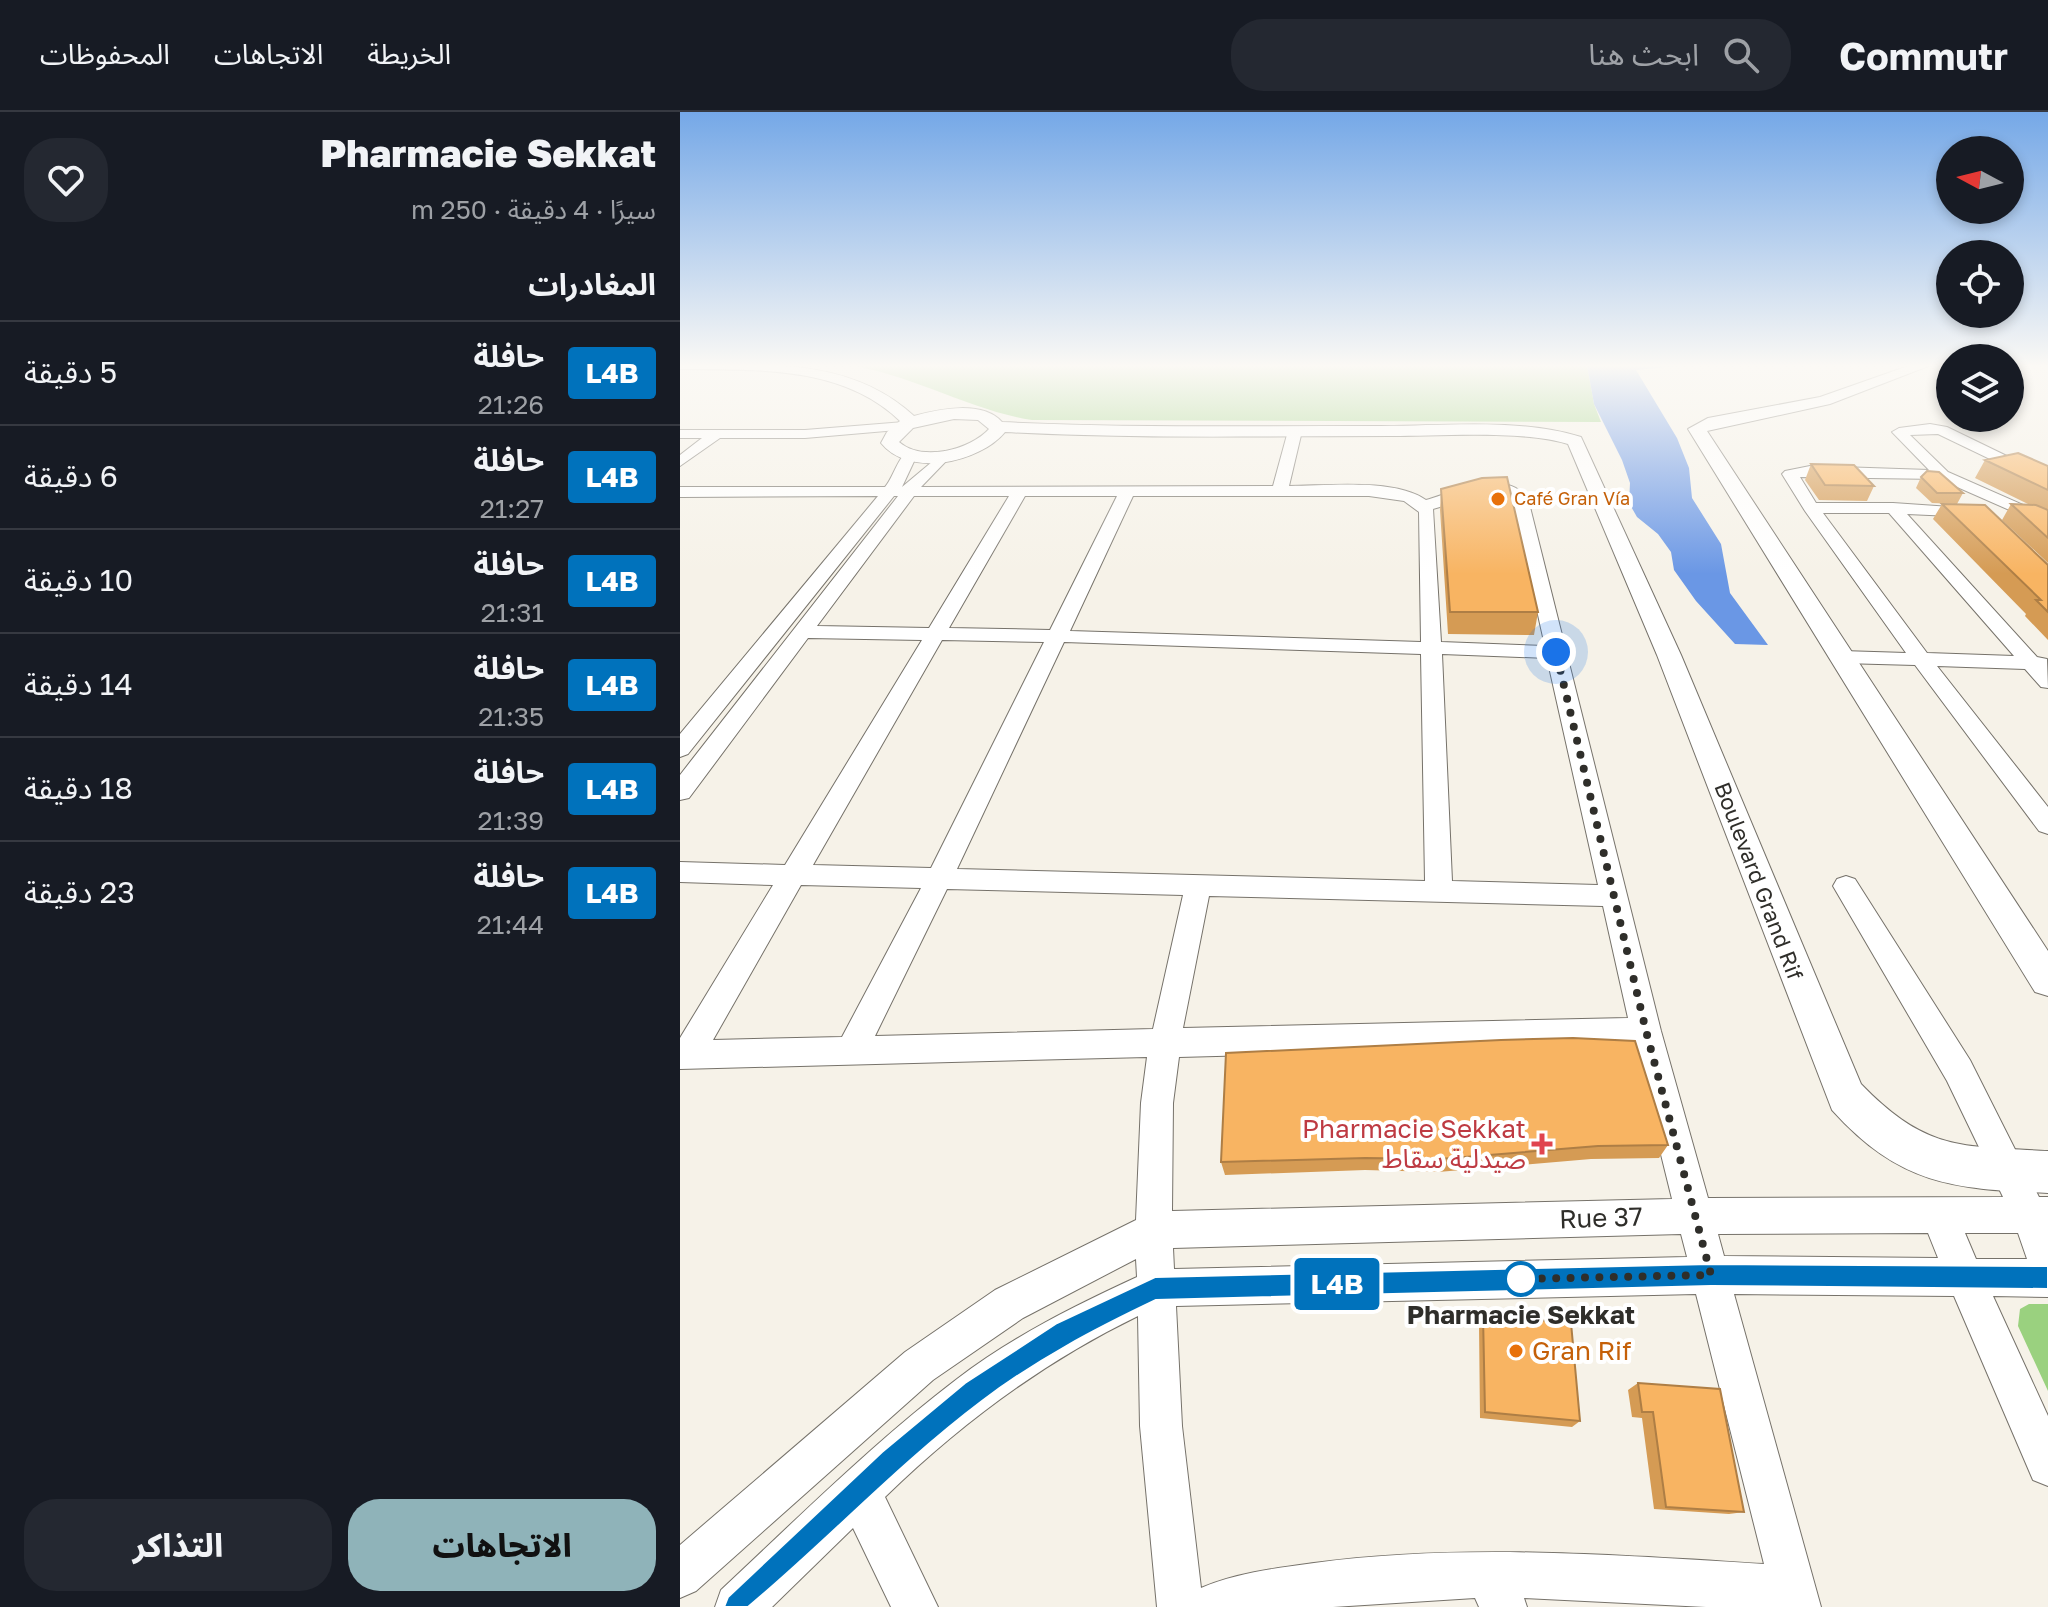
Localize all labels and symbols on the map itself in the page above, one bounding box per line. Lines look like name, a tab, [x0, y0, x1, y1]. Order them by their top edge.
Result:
north arrow	[1936, 136, 2024, 224]
place label: Café Gran Vía	[1514, 487, 1630, 509]
marker: Café Gran Vía	[1489, 490, 1507, 508]
your location	[1536, 632, 1576, 672]
street label: Boulevard Grand Rif	[1709, 778, 1810, 984]
place label: Pharmacie Sekkat صيدلية سقاط	[1302, 1113, 1526, 1174]
marker: Pharmacie Sekkat صيدلية سقاط	[1533, 1135, 1551, 1153]
street label: Rue 37	[1559, 1201, 1643, 1234]
line badge: L4B	[1291, 1258, 1383, 1310]
marker: Pharmacie Sekkat	[1504, 1262, 1538, 1296]
place label: Pharmacie Sekkat	[1407, 1299, 1635, 1330]
place label: Gran Rif	[1532, 1335, 1632, 1366]
marker: Gran Rif	[1507, 1342, 1525, 1360]

